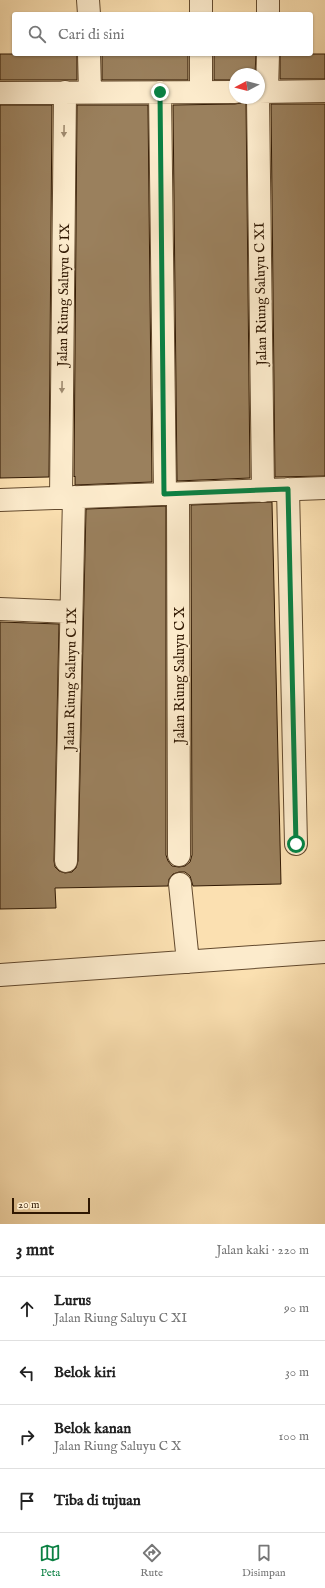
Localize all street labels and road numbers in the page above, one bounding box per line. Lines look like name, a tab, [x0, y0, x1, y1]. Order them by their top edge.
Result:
street label: Jalan Riung Saluyu C XI	[251, 222, 271, 368]
street label: Jalan Riung Saluyu C IX	[54, 223, 74, 369]
street label: Jalan Riung Saluyu C X	[171, 606, 189, 746]
street label: Jalan Riung Saluyu C IX	[61, 607, 81, 753]

